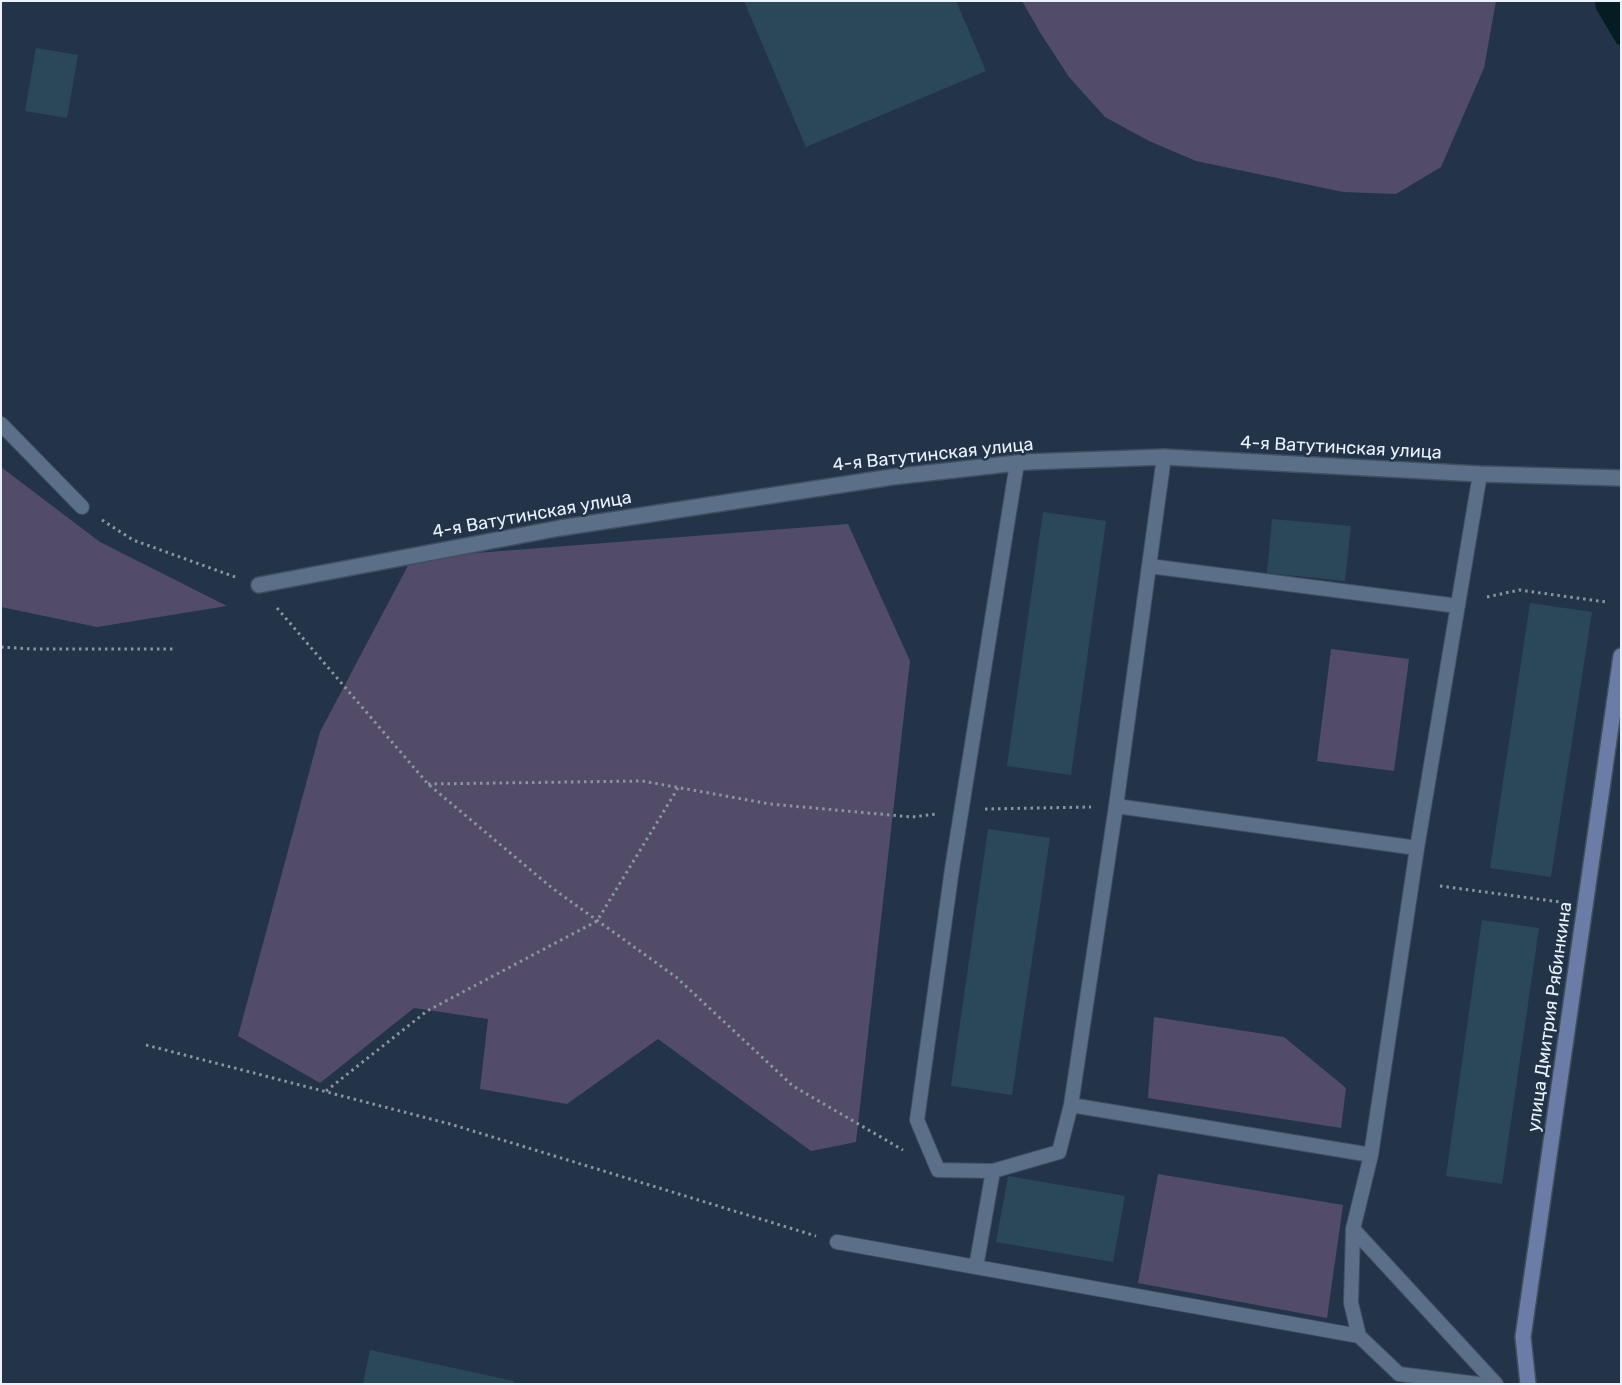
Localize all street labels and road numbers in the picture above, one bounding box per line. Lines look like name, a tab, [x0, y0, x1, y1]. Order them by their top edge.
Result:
street label: 4-я Ватутинская улица	[1240, 432, 1442, 464]
street label: 4-я Ватутинская улица	[832, 434, 1034, 476]
street label: 4-я Ватутинская улица	[431, 487, 633, 543]
street label: улица Дмитрия Рябинкина	[1523, 900, 1577, 1134]

